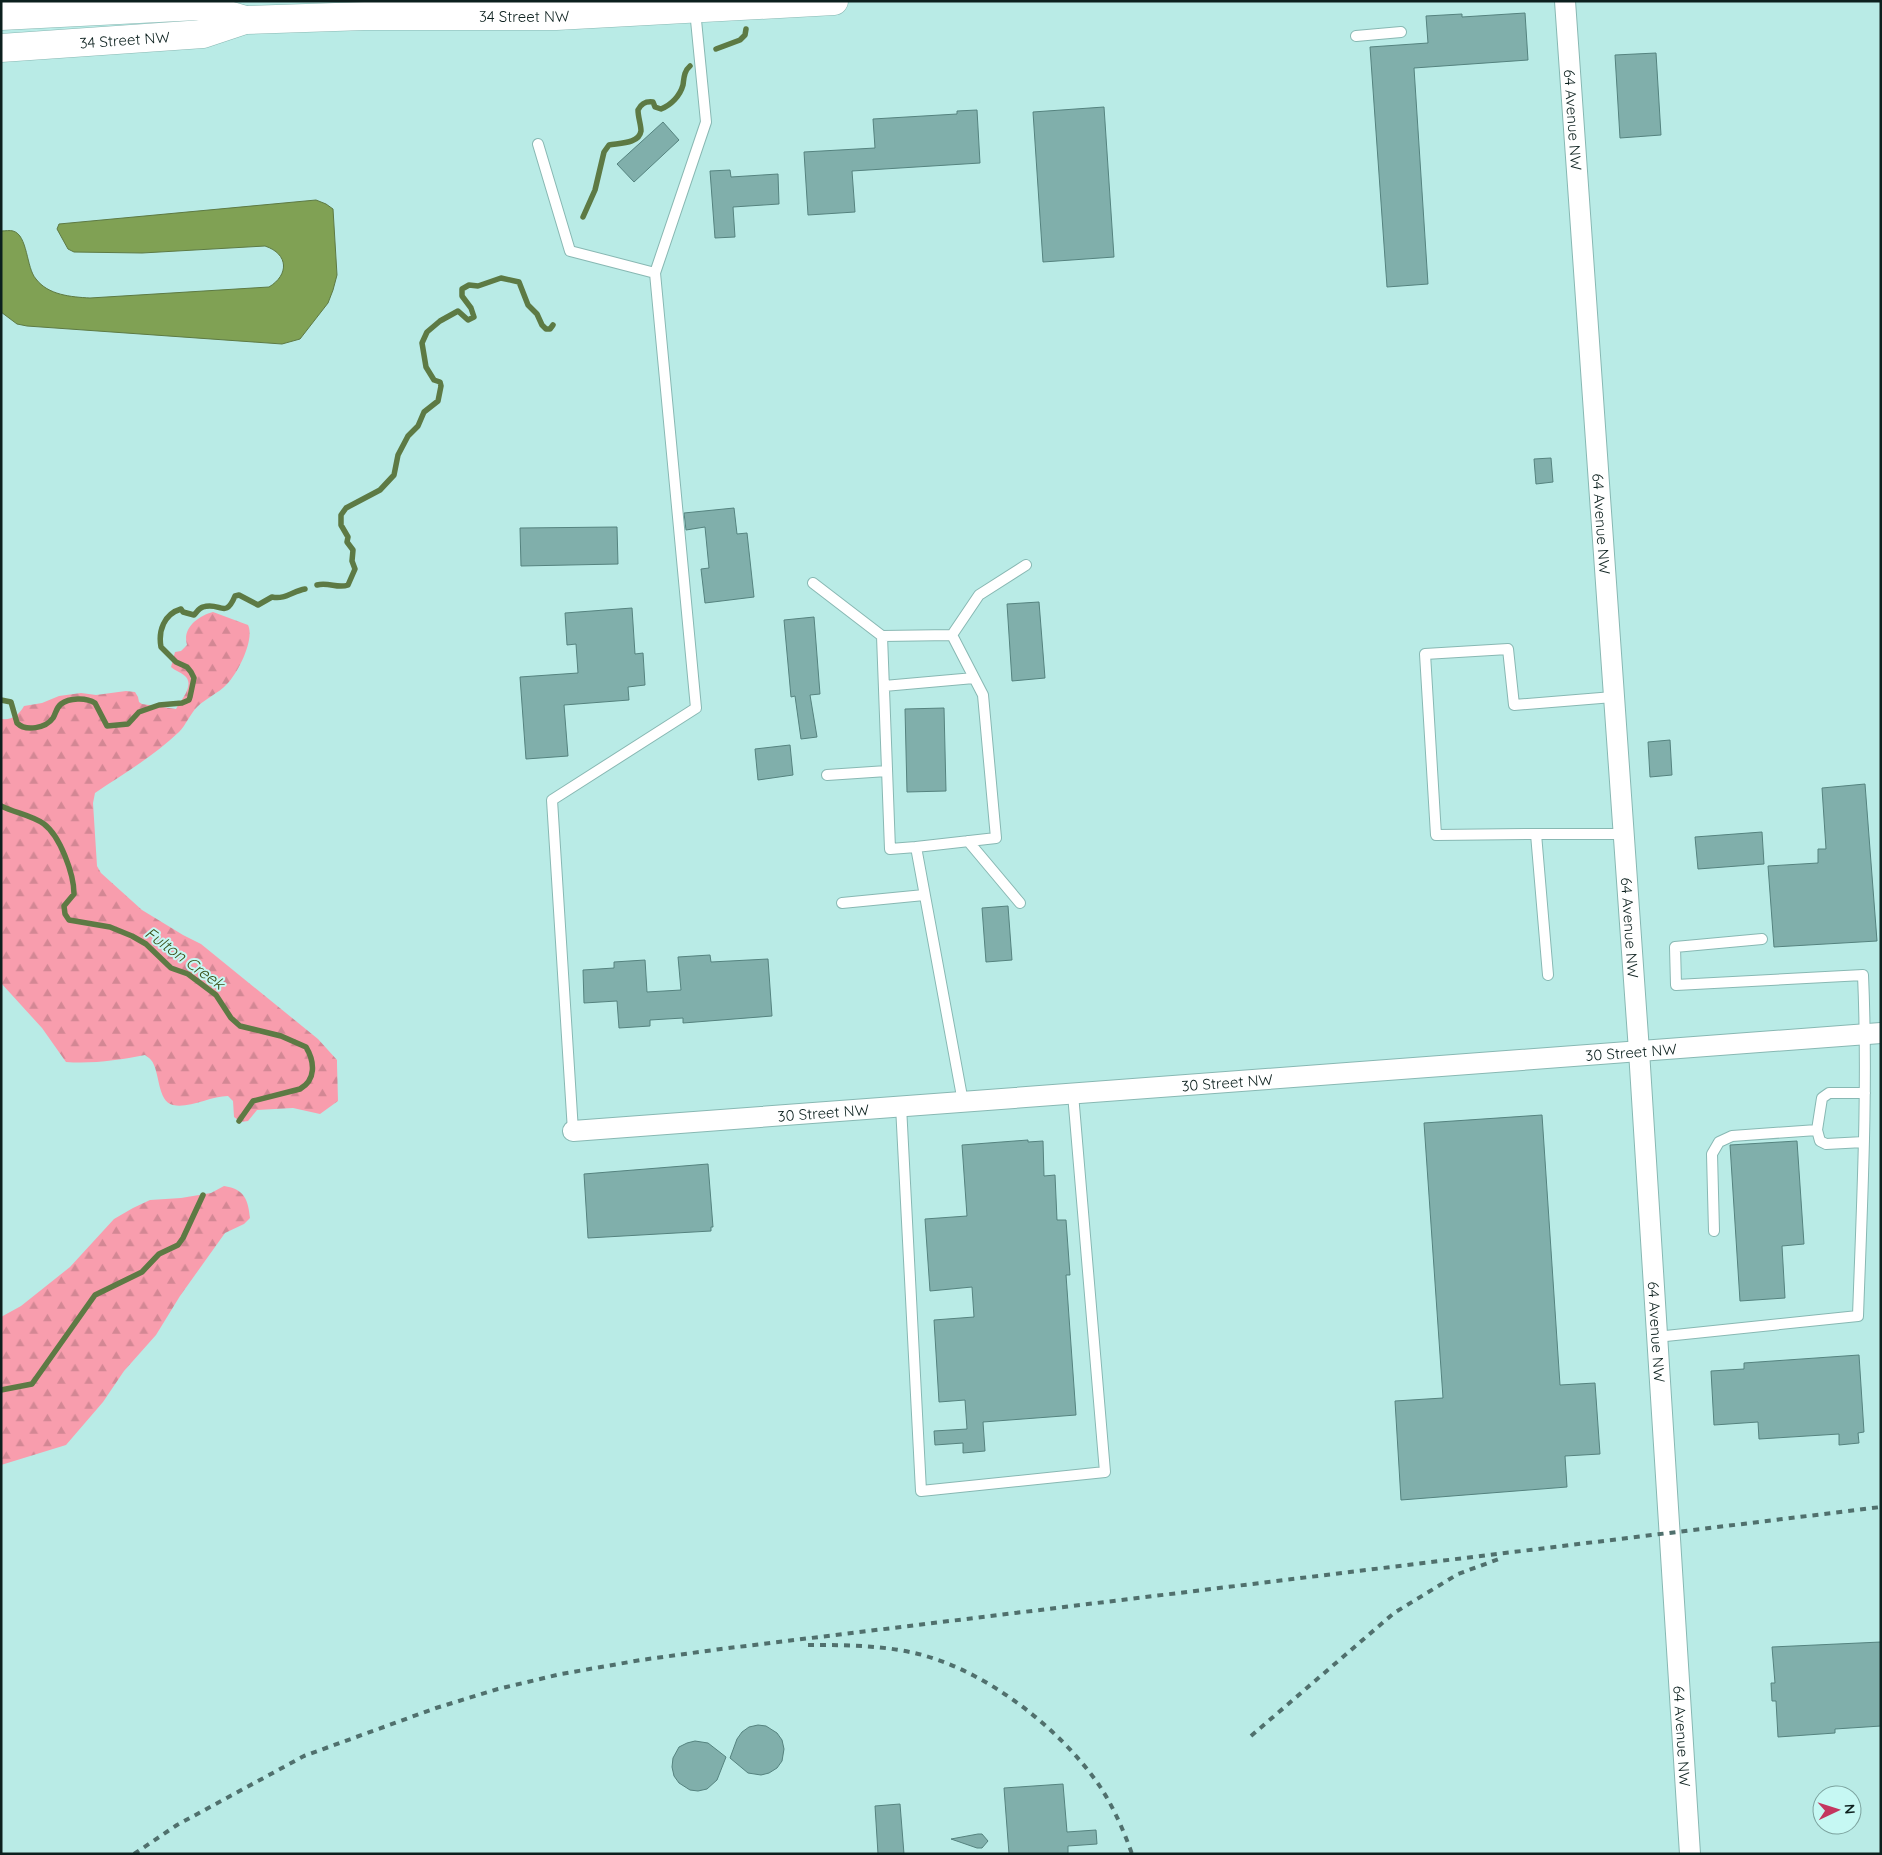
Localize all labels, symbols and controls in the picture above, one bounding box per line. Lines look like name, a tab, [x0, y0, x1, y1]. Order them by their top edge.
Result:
street label: 34 Street NW	[479, 6, 570, 26]
street label: 34 Street NW	[79, 27, 171, 52]
street label: 64 Avenue NW	[1560, 69, 1586, 171]
street label: 64 Avenue NW	[1589, 473, 1615, 575]
street label: 64 Avenue NW	[1617, 877, 1643, 979]
water label: Fulton Creek	[141, 923, 230, 994]
street label: 30 Street NW	[1585, 1039, 1678, 1065]
street label: 30 Street NW	[1181, 1069, 1274, 1095]
street label: 30 Street NW	[777, 1099, 870, 1125]
street label: 64 Avenue NW	[1644, 1281, 1670, 1383]
street label: 64 Avenue NW	[1670, 1685, 1695, 1788]
north arrow	[1812, 1785, 1862, 1835]
text: N	[1841, 1803, 1859, 1815]

